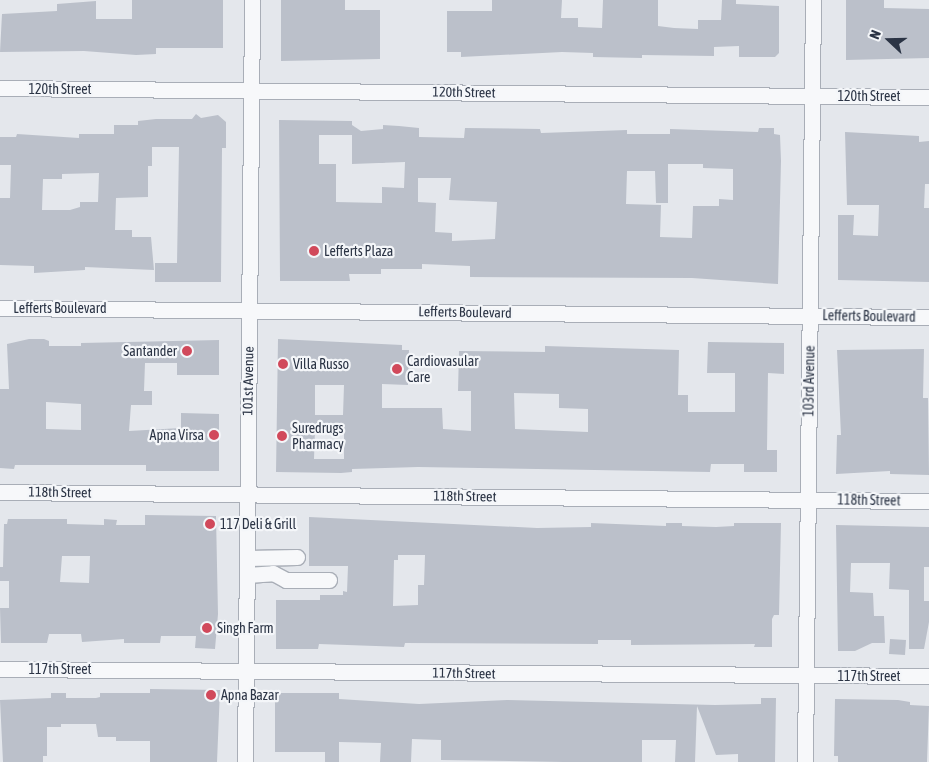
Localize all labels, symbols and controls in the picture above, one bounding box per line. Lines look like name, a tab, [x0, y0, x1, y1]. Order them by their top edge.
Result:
north arrow	[864, 15, 914, 65]
text: N	[866, 28, 884, 41]
street label: 120th Street	[28, 81, 92, 97]
street label: 120th Street	[432, 83, 496, 101]
street label: 120th Street	[837, 88, 901, 104]
place label: Lefferts Plaza	[324, 243, 393, 259]
marker: Lefferts Plaza	[308, 245, 320, 257]
street label: Lefferts Boulevard	[13, 300, 107, 316]
street label: Lefferts Boulevard	[418, 303, 512, 321]
street label: Lefferts Boulevard	[822, 307, 916, 325]
place label: Santander	[123, 343, 177, 359]
marker: Santander	[181, 345, 193, 357]
street label: 103rd Avenue	[800, 345, 818, 417]
street label: 101st Avenue	[239, 346, 257, 416]
place label: Cardiovasular Care	[407, 353, 478, 386]
place label: Villa Russo	[293, 356, 349, 372]
marker: Villa Russo	[277, 358, 289, 370]
marker: Cardiovasular Care	[391, 363, 403, 375]
place label: Suredrugs Pharmacy	[292, 420, 344, 452]
place label: Apna Virsa	[150, 427, 204, 443]
marker: Apna Virsa	[208, 429, 220, 441]
marker: Suredrugs Pharmacy	[276, 430, 288, 442]
street label: 118th Street	[28, 483, 92, 501]
street label: 118th Street	[433, 487, 497, 505]
street label: 118th Street	[837, 491, 901, 509]
place label: 117 Deli & Grill	[220, 516, 296, 532]
marker: 117 Deli & Grill	[204, 518, 216, 530]
place label: Singh Farm	[217, 620, 274, 636]
marker: Singh Farm	[201, 622, 213, 634]
street label: 117th Street	[28, 661, 92, 677]
street label: 117th Street	[432, 664, 496, 682]
street label: 117th Street	[837, 668, 901, 684]
place label: Apna Bazar	[221, 687, 279, 703]
marker: Apna Bazar	[205, 689, 217, 701]

